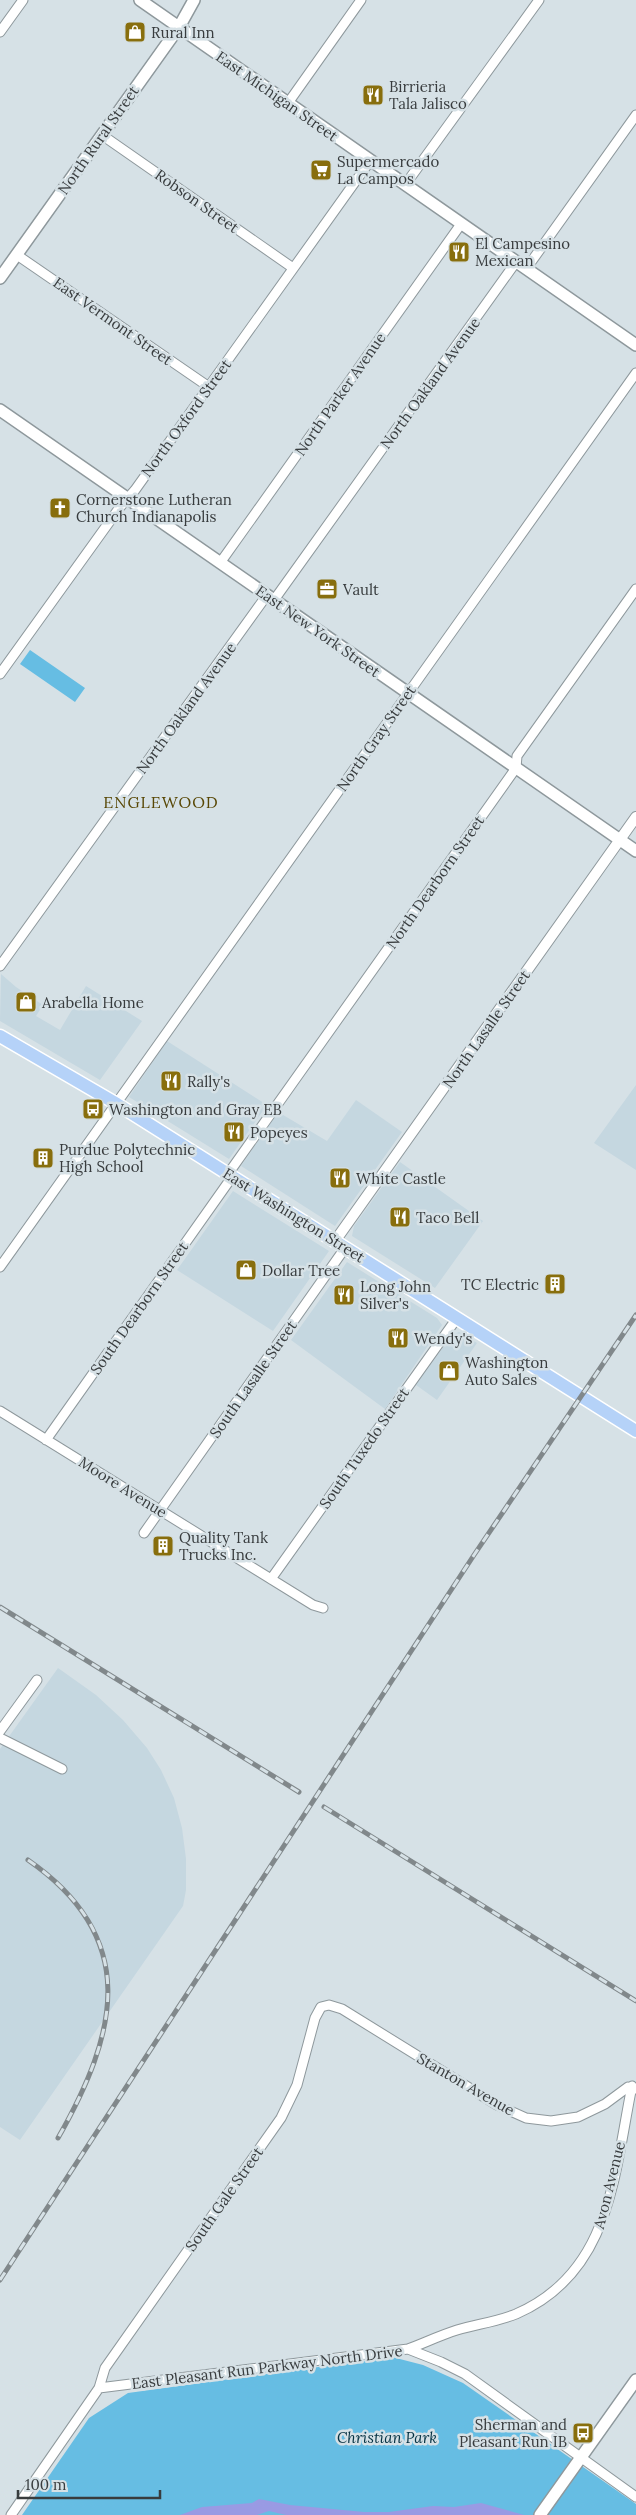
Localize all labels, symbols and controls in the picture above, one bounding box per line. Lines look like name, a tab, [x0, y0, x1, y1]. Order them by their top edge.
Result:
shop icon: Rural Inn	[123, 20, 147, 44]
place label: Rural Inn	[151, 23, 215, 42]
street label: East Michigan Street	[212, 47, 342, 145]
place label: Birrieria Tala Jalisco	[389, 77, 467, 113]
street label: North Rural Street	[53, 82, 143, 198]
restaurant icon: Birrieria Tala Jalisco	[361, 83, 385, 107]
place label: Supermercado La Campos	[337, 152, 440, 188]
supermarket icon: Supermercado La Campos	[309, 158, 333, 182]
street label: Robson Street	[151, 165, 243, 237]
place label: El Campesino Mexican	[475, 234, 570, 270]
restaurant icon: El Campesino Mexican	[447, 240, 471, 264]
street label: East Vermont Street	[50, 273, 176, 369]
street label: North Oakland Avenue	[376, 314, 484, 452]
street label: North Parker Avenue	[290, 329, 390, 459]
street label: North Oxford Street	[137, 355, 235, 481]
place label: Cornerstone Lutheran Church Indianapolis	[76, 490, 232, 526]
church icon: Cornerstone Lutheran Church Indianapolis	[48, 496, 72, 520]
office icon: Vault	[315, 577, 339, 601]
place label: Vault	[342, 580, 379, 599]
street label: East New York Street	[252, 581, 384, 681]
street label: North Oakland Avenue	[132, 639, 240, 777]
street label: North Gray Street	[332, 681, 420, 795]
district label: ENGLEWOOD	[103, 792, 219, 812]
street label: North Dearborn Street	[382, 812, 488, 952]
street label: North Lasalle Street	[438, 966, 534, 1092]
shop icon: Arabella Home	[14, 990, 38, 1014]
place label: Arabella Home	[41, 993, 144, 1012]
restaurant icon: Rally's	[159, 1069, 183, 1093]
place label: Rally's	[187, 1072, 230, 1091]
bus stop icon: Washington and Gray EB	[81, 1097, 105, 1121]
place label: Washington and Gray EB	[109, 1100, 282, 1119]
restaurant icon: Popeyes	[222, 1120, 246, 1144]
place label: Popeyes	[250, 1123, 308, 1142]
place label: Purdue Polytechnic High School	[59, 1140, 195, 1176]
building icon: Purdue Polytechnic High School	[31, 1146, 55, 1170]
street label: East Washington Street	[220, 1164, 369, 1266]
restaurant icon: White Castle	[328, 1166, 352, 1190]
place label: White Castle	[356, 1169, 446, 1188]
restaurant icon: Taco Bell	[388, 1205, 412, 1229]
place label: Taco Bell	[416, 1208, 479, 1227]
street label: South Dearborn Street	[86, 1238, 192, 1378]
shop icon: Dollar Tree	[234, 1258, 258, 1282]
place label: Dollar Tree	[262, 1261, 340, 1280]
building icon: TC Electric	[543, 1272, 567, 1296]
place label: TC Electric	[461, 1275, 539, 1294]
place label: Long John Silver's	[360, 1277, 431, 1313]
restaurant icon: Long John Silver's	[332, 1283, 356, 1307]
street label: South Lasalle Street	[205, 1316, 301, 1441]
restaurant icon: Wendy's	[386, 1326, 410, 1350]
place label: Wendy's	[414, 1329, 472, 1348]
place label: Washington Auto Sales	[464, 1353, 548, 1389]
shop icon: Washington Auto Sales	[437, 1359, 461, 1383]
street label: South Tuxedo Street	[315, 1384, 413, 1512]
street label: Moore Avenue	[75, 1452, 171, 1522]
place label: Quality Tank Trucks Inc.	[179, 1528, 268, 1564]
building icon: Quality Tank Trucks Inc.	[151, 1534, 175, 1558]
street label: Stanton Avenue	[414, 2048, 518, 2120]
street label: Avon Avenue	[589, 2139, 629, 2232]
street label: South Gale Street	[181, 2143, 267, 2255]
street label: East Pleasant Run Parkway North Drive	[130, 2341, 404, 2393]
place label: Sherman and Pleasant Run IB	[459, 2415, 567, 2451]
bus stop icon: Sherman and Pleasant Run IB	[571, 2421, 595, 2445]
park label: Christian Park	[337, 2428, 437, 2447]
scale bar	[18, 2468, 160, 2500]
text: 100 m	[25, 2475, 66, 2494]

